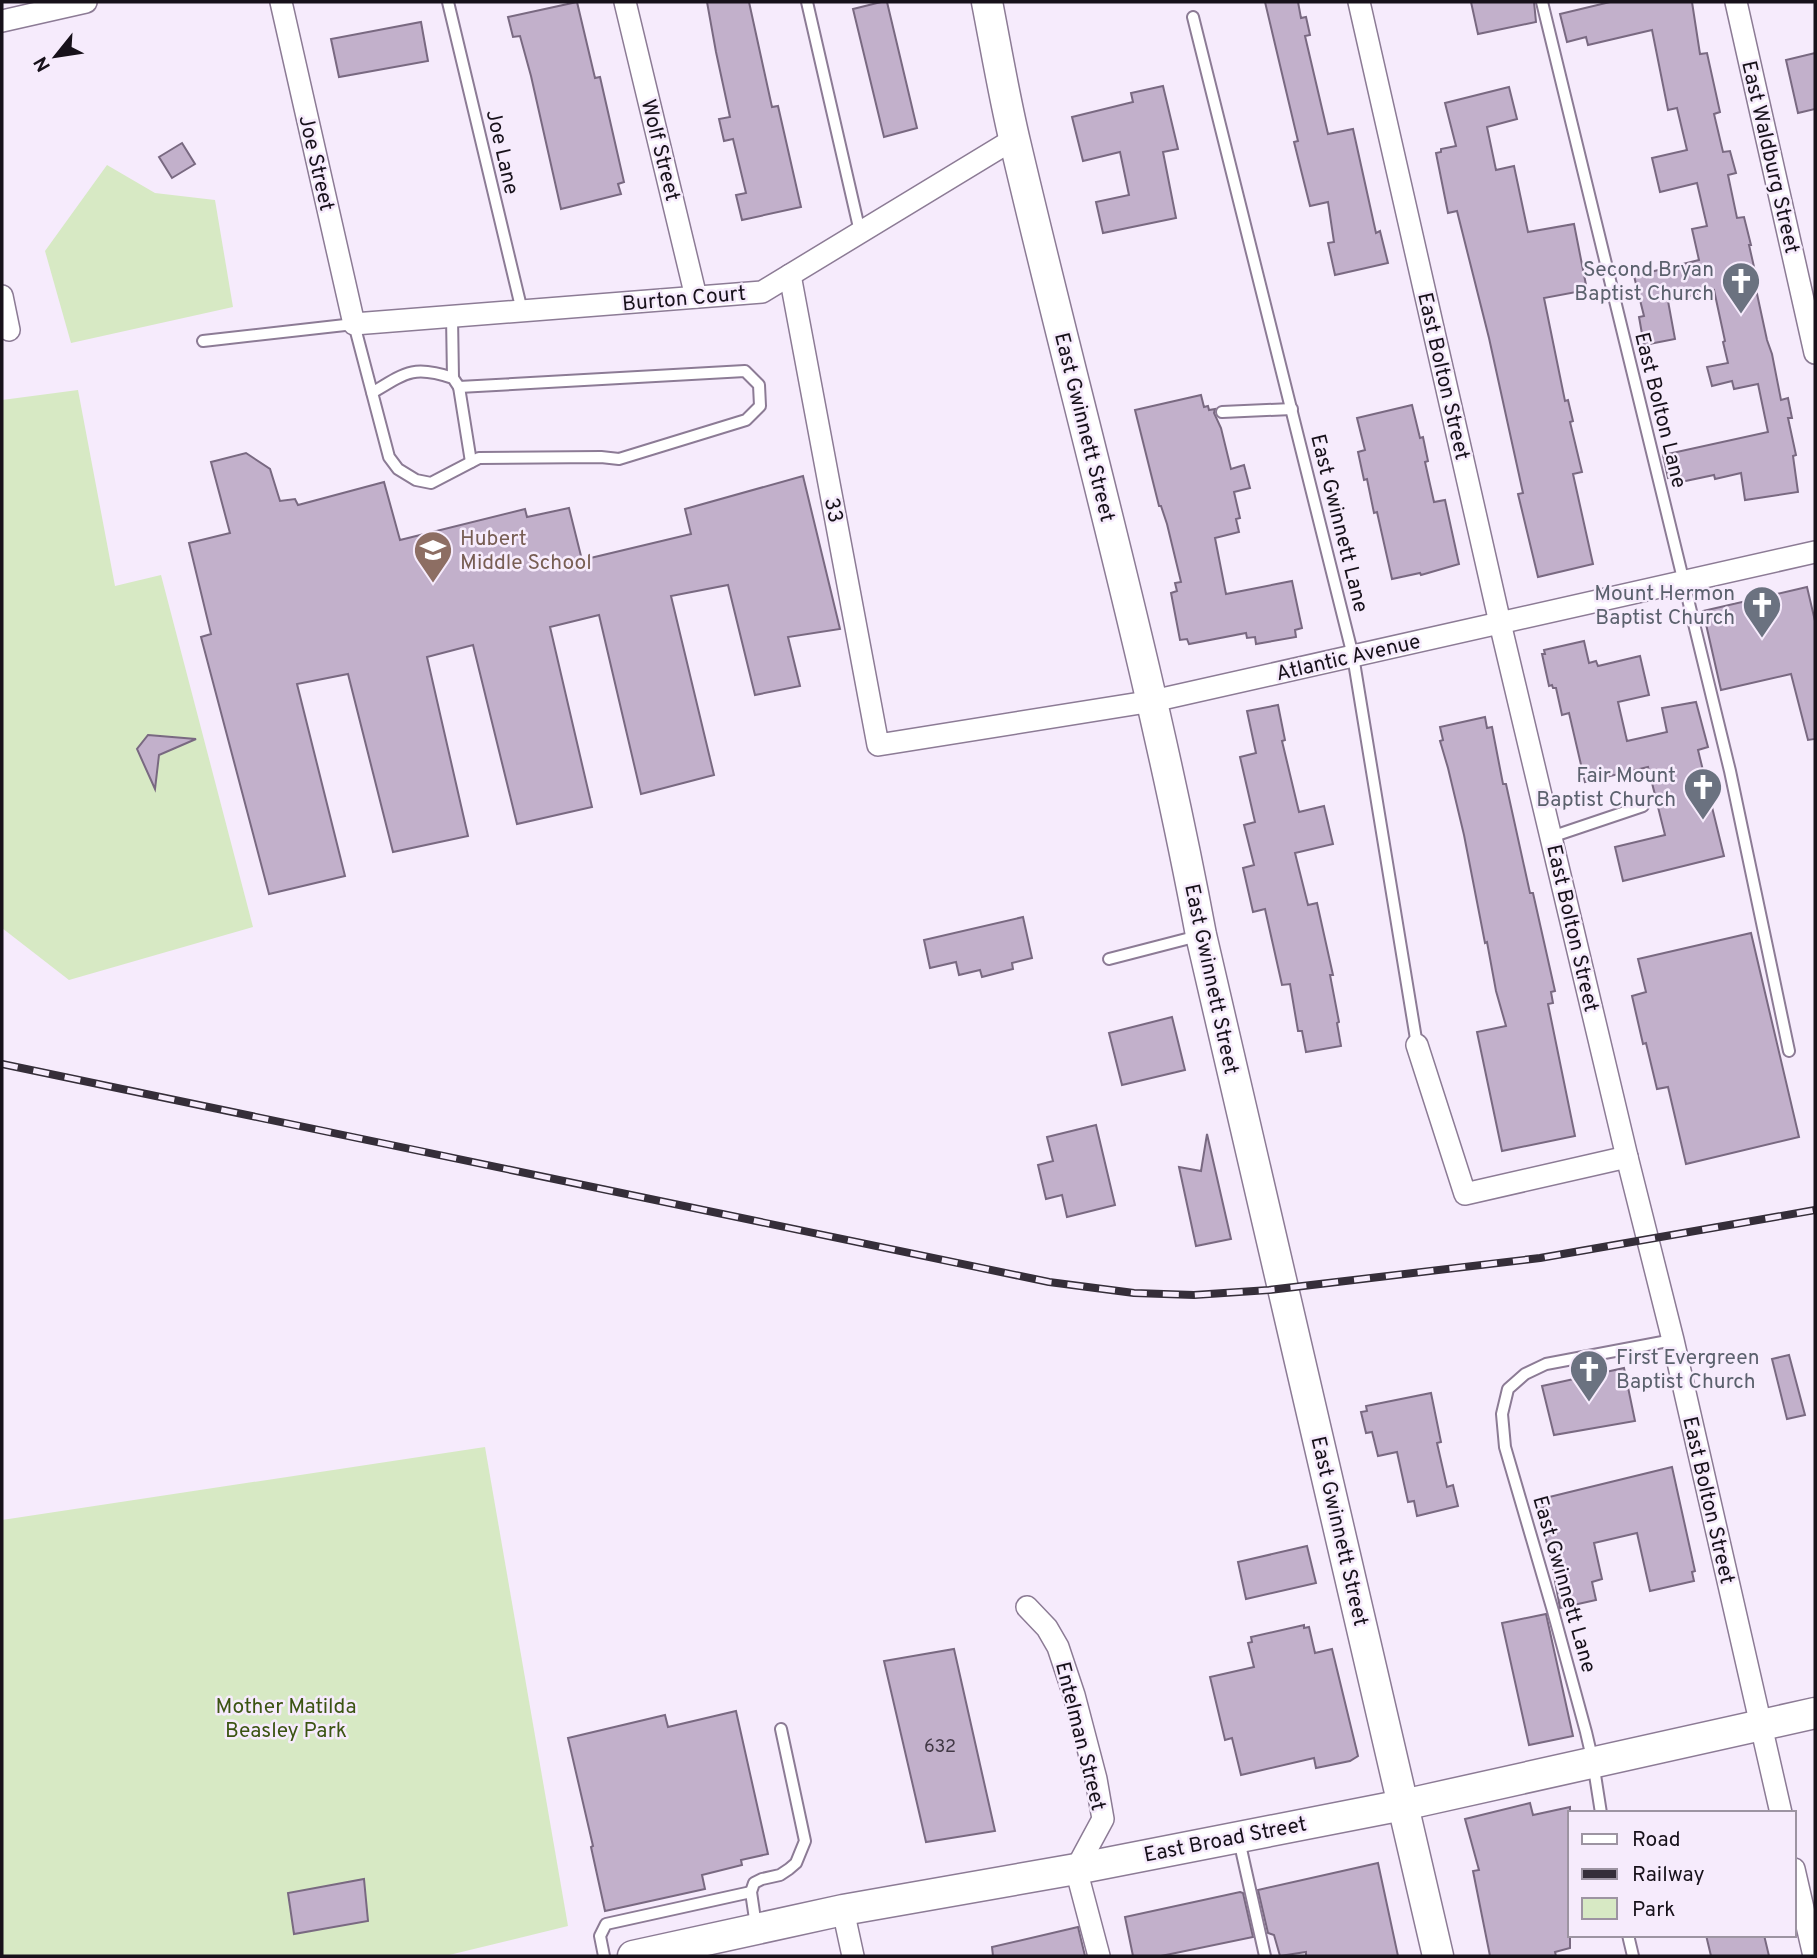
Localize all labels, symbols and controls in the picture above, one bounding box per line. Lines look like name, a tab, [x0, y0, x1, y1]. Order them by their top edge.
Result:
north arrow	[21, 21, 91, 91]
text: N	[29, 52, 57, 75]
street label: East Waldburg Street	[1734, 58, 1805, 256]
street label: Wolf Street	[634, 97, 685, 204]
street label: Joe Lane	[479, 107, 524, 197]
street label: Joe Street	[291, 113, 340, 214]
place label: Second Bryan Baptist Church	[1574, 257, 1714, 308]
church icon: Second Bryan Baptist Church	[1720, 260, 1762, 315]
street label: Burton Court	[621, 281, 747, 318]
street label: East Bolton Street	[1410, 290, 1475, 463]
street label: East Gwinnett Street	[1047, 330, 1120, 525]
street label: East Bolton Lane	[1627, 330, 1692, 491]
street label: East Gwinnett Lane	[1303, 431, 1374, 615]
street label: 33	[817, 495, 848, 525]
place label: Hubert Middle School	[460, 526, 592, 577]
school or university icon: Hubert Middle School	[412, 529, 454, 584]
place label: Mount Hermon Baptist Church	[1594, 581, 1735, 632]
church icon: Mount Hermon Baptist Church	[1741, 584, 1783, 639]
street label: Atlantic Avenue	[1273, 629, 1423, 688]
place label: Fair Mount Baptist Church	[1536, 763, 1676, 814]
church icon: Fair Mount Baptist Church	[1682, 766, 1724, 821]
street label: East Bolton Street	[1539, 842, 1604, 1015]
street label: East Gwinnett Street	[1177, 882, 1244, 1077]
place label: First Evergreen Baptist Church	[1616, 1345, 1760, 1396]
church icon: First Evergreen Baptist Church	[1568, 1348, 1610, 1403]
street label: East Bolton Street	[1675, 1414, 1740, 1587]
street label: East Gwinnett Street	[1304, 1434, 1374, 1629]
street label: East Gwinnett Lane	[1525, 1493, 1602, 1676]
street label: Entelman Street	[1048, 1659, 1111, 1814]
park label: Mother Matilda Beasley Park	[216, 1694, 356, 1745]
house number: 632	[924, 1736, 956, 1759]
street label: East Broad Street	[1142, 1811, 1309, 1870]
legend	[1568, 1811, 1796, 1937]
text: Road	[1632, 1827, 1681, 1854]
text: Railway	[1632, 1862, 1705, 1889]
text: Park	[1632, 1897, 1675, 1924]

